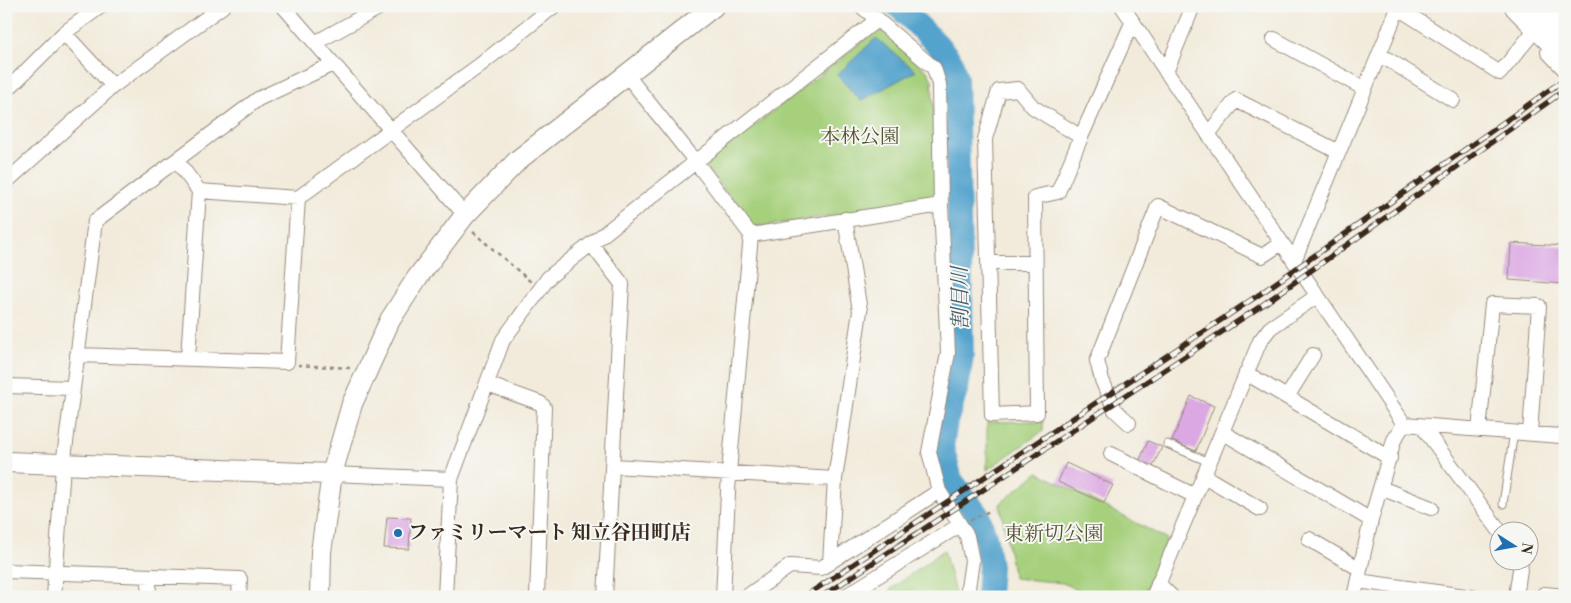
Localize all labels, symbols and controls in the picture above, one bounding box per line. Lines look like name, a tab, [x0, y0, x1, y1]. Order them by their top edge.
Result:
park label: 本林公園	[820, 125, 900, 150]
water label: 割目川	[947, 264, 975, 330]
north arrow	[1488, 520, 1538, 570]
place label: ファミリーマート 知立谷田町店	[408, 521, 691, 546]
park label: 東新切公園	[1004, 522, 1104, 547]
marker: ファミリーマート 知立谷田町店	[392, 527, 404, 539]
text: N	[1516, 541, 1536, 555]

